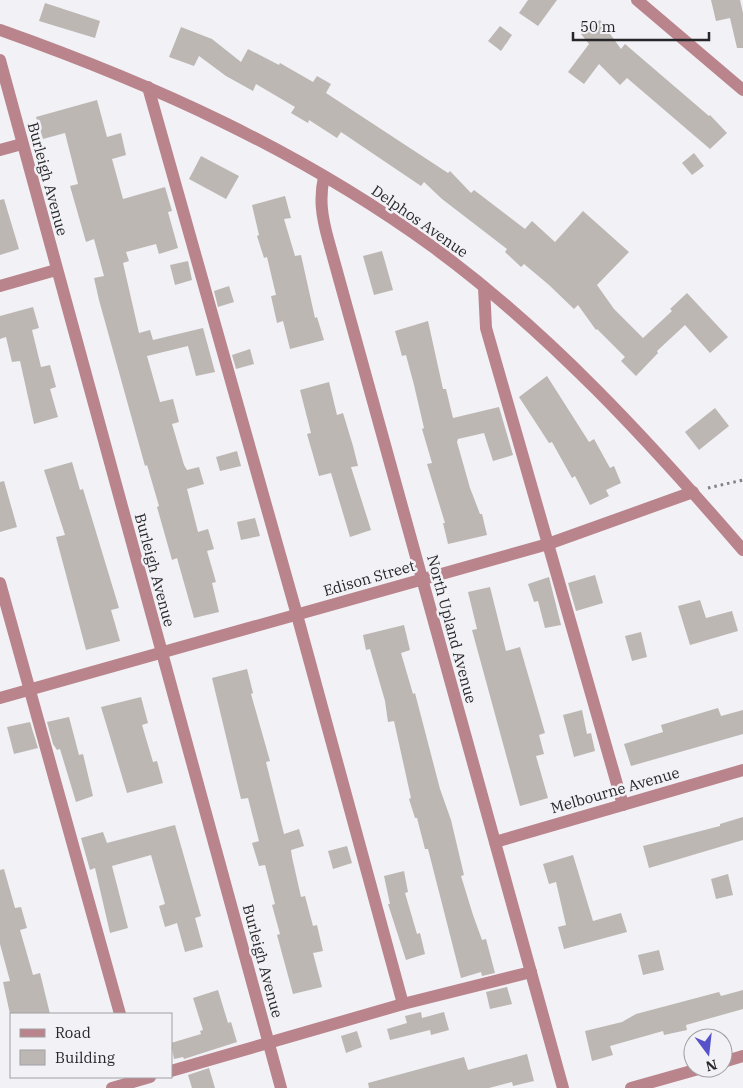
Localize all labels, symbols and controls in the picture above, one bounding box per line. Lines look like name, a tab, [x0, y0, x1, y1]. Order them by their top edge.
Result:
scale bar	[573, 10, 709, 42]
text: 50 m	[580, 17, 616, 36]
street label: Burleigh Avenue	[24, 120, 72, 238]
street label: Delphos Avenue	[368, 181, 472, 261]
street label: Burleigh Avenue	[131, 511, 179, 629]
street label: North Upland Avenue	[423, 553, 481, 705]
street label: Edison Street	[321, 556, 417, 600]
street label: Melbourne Avenue	[548, 763, 682, 817]
street label: Burleigh Avenue	[239, 902, 287, 1020]
legend	[10, 1013, 172, 1078]
text: Road	[55, 1023, 91, 1042]
north arrow	[683, 1028, 733, 1078]
text: Building	[55, 1048, 115, 1067]
text: N	[704, 1055, 719, 1076]

